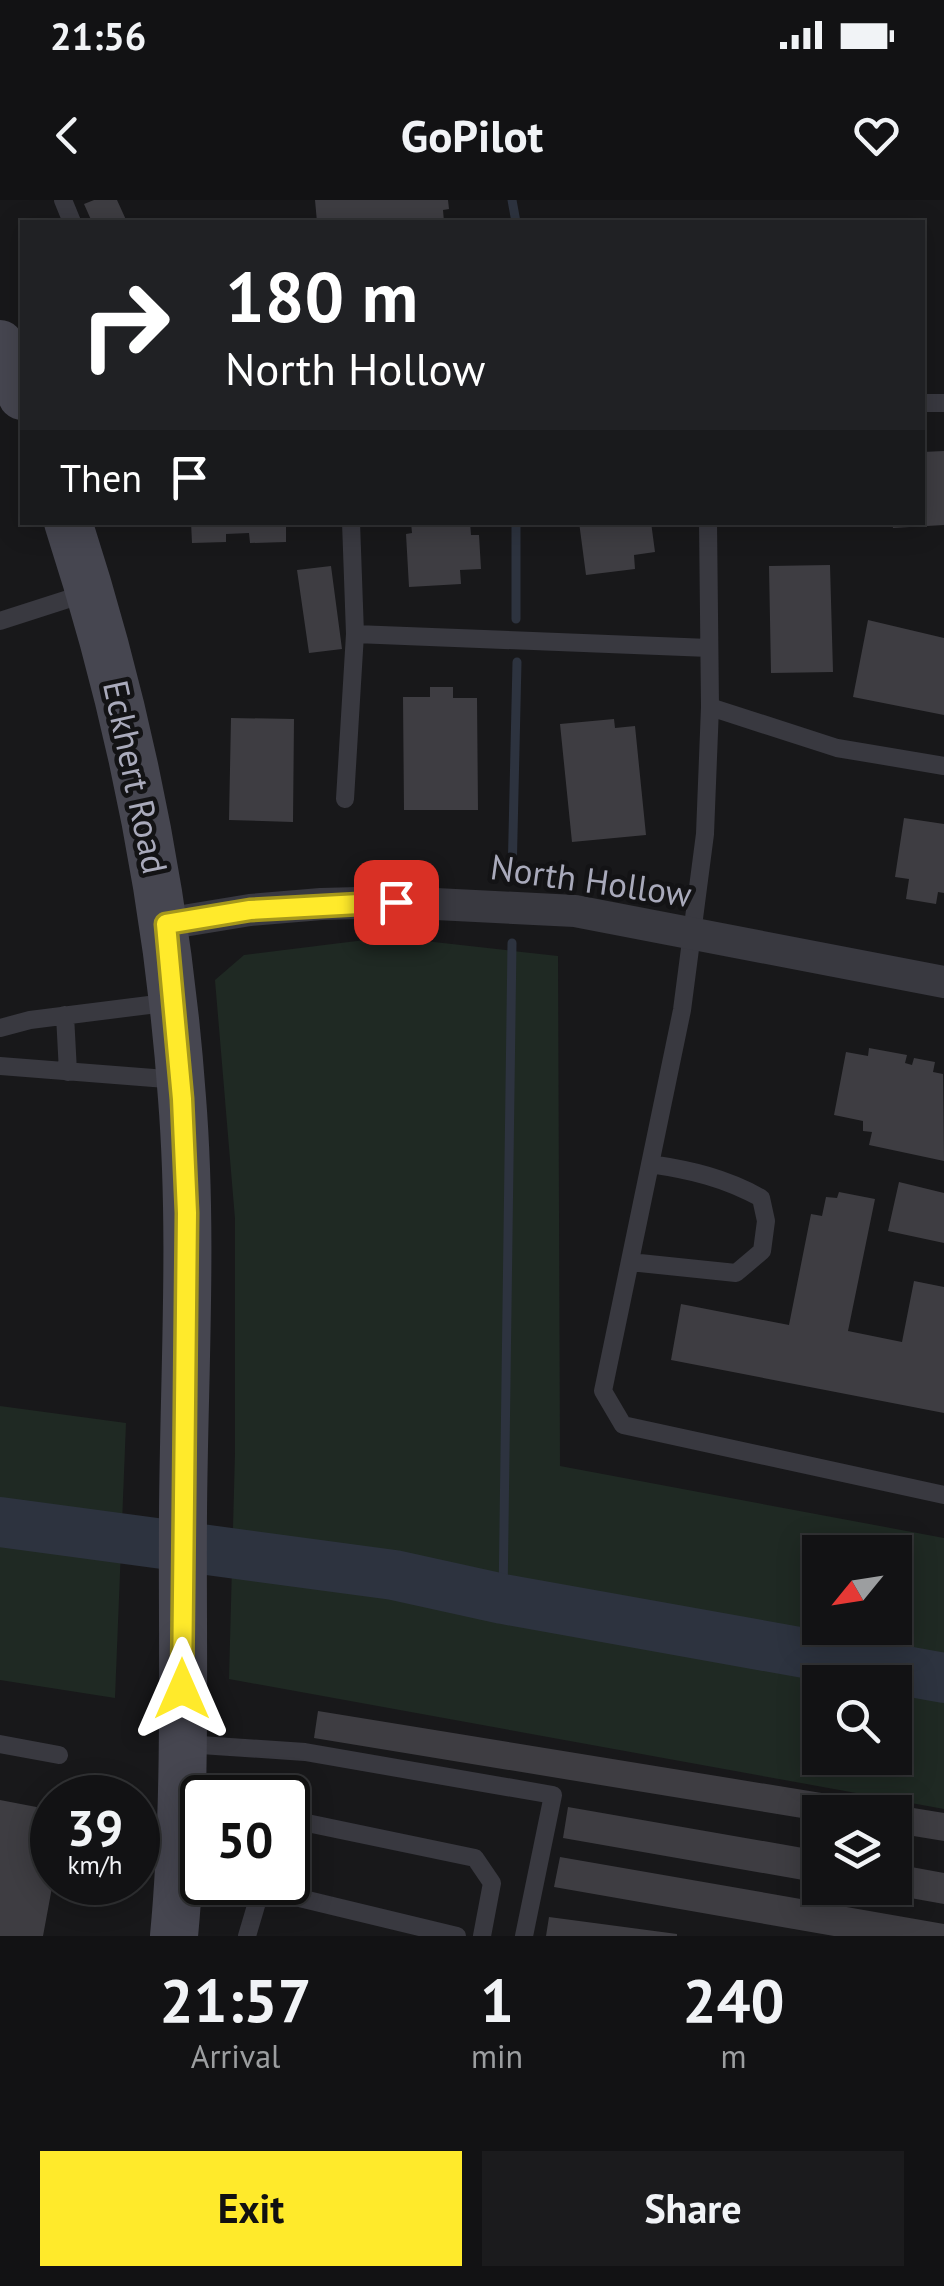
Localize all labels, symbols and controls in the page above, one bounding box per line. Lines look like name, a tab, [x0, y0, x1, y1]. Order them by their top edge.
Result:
text: 21:56	[50, 11, 146, 60]
text: GoPilot	[401, 106, 543, 164]
icon: back	[40, 108, 95, 163]
icon: heart	[849, 108, 904, 163]
text: 180 m	[225, 251, 418, 341]
icon: right	[60, 260, 190, 390]
text: North Hollow	[225, 339, 485, 397]
icon: arrive	[162, 450, 217, 505]
text: Then	[60, 453, 142, 502]
street label: Eckhert Road	[93, 676, 179, 878]
street label: North Hollow	[488, 843, 695, 917]
pin	[354, 860, 439, 945]
icon: arrive	[369, 875, 424, 930]
north arrow	[802, 1535, 912, 1645]
map controls	[802, 1535, 912, 1905]
position arrow	[130, 1637, 234, 1741]
button: search	[802, 1665, 912, 1775]
speed limit sign: 50	[180, 1775, 310, 1905]
text: 39	[67, 1795, 123, 1860]
button: layers	[802, 1795, 912, 1905]
text: km/h	[68, 1849, 122, 1881]
text: 21:57	[159, 1961, 312, 2039]
text: 1	[480, 1961, 514, 2039]
text: 240	[683, 1961, 785, 2039]
text: Arrival	[191, 2035, 280, 2077]
text: min	[471, 2035, 523, 2077]
text: m	[721, 2035, 747, 2077]
button: Exit	[40, 2151, 462, 2266]
button: Share	[482, 2151, 904, 2266]

